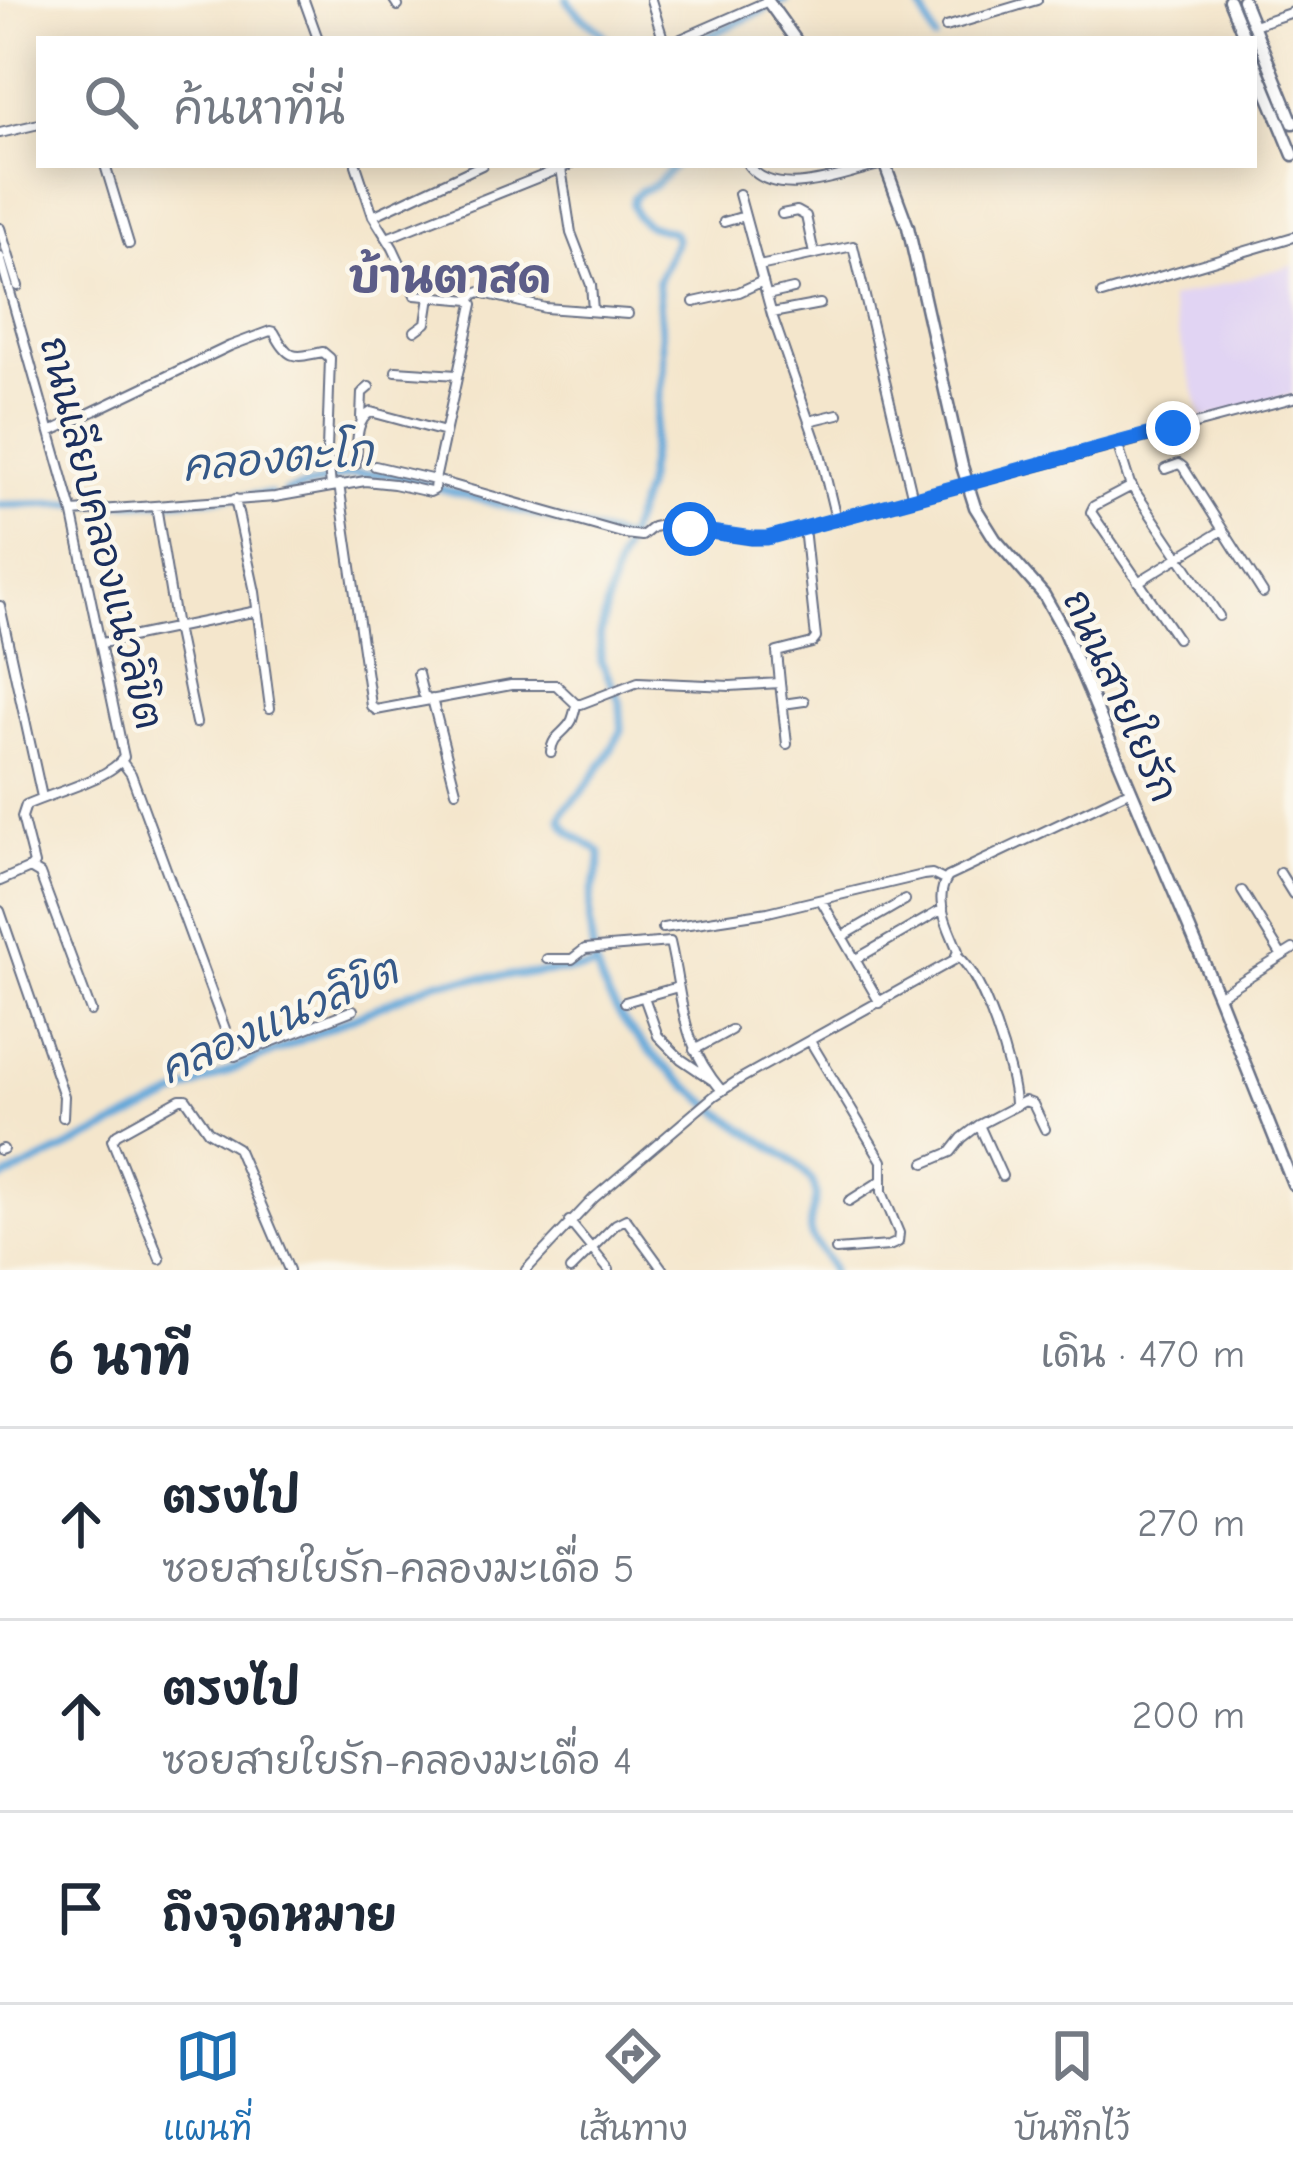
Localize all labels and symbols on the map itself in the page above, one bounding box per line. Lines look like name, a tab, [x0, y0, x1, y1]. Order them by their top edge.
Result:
district label: บ้านตาสด	[349, 248, 551, 303]
street label: ถนนเลียบคลองแนวลิขิต	[30, 332, 174, 734]
route end	[1146, 401, 1200, 455]
water label: คลองตะโก	[180, 422, 377, 492]
route start	[663, 502, 717, 556]
street label: ถนนสายใยรัก	[1053, 581, 1190, 809]
water label: คลองแนวลิขิต	[152, 945, 408, 1094]

